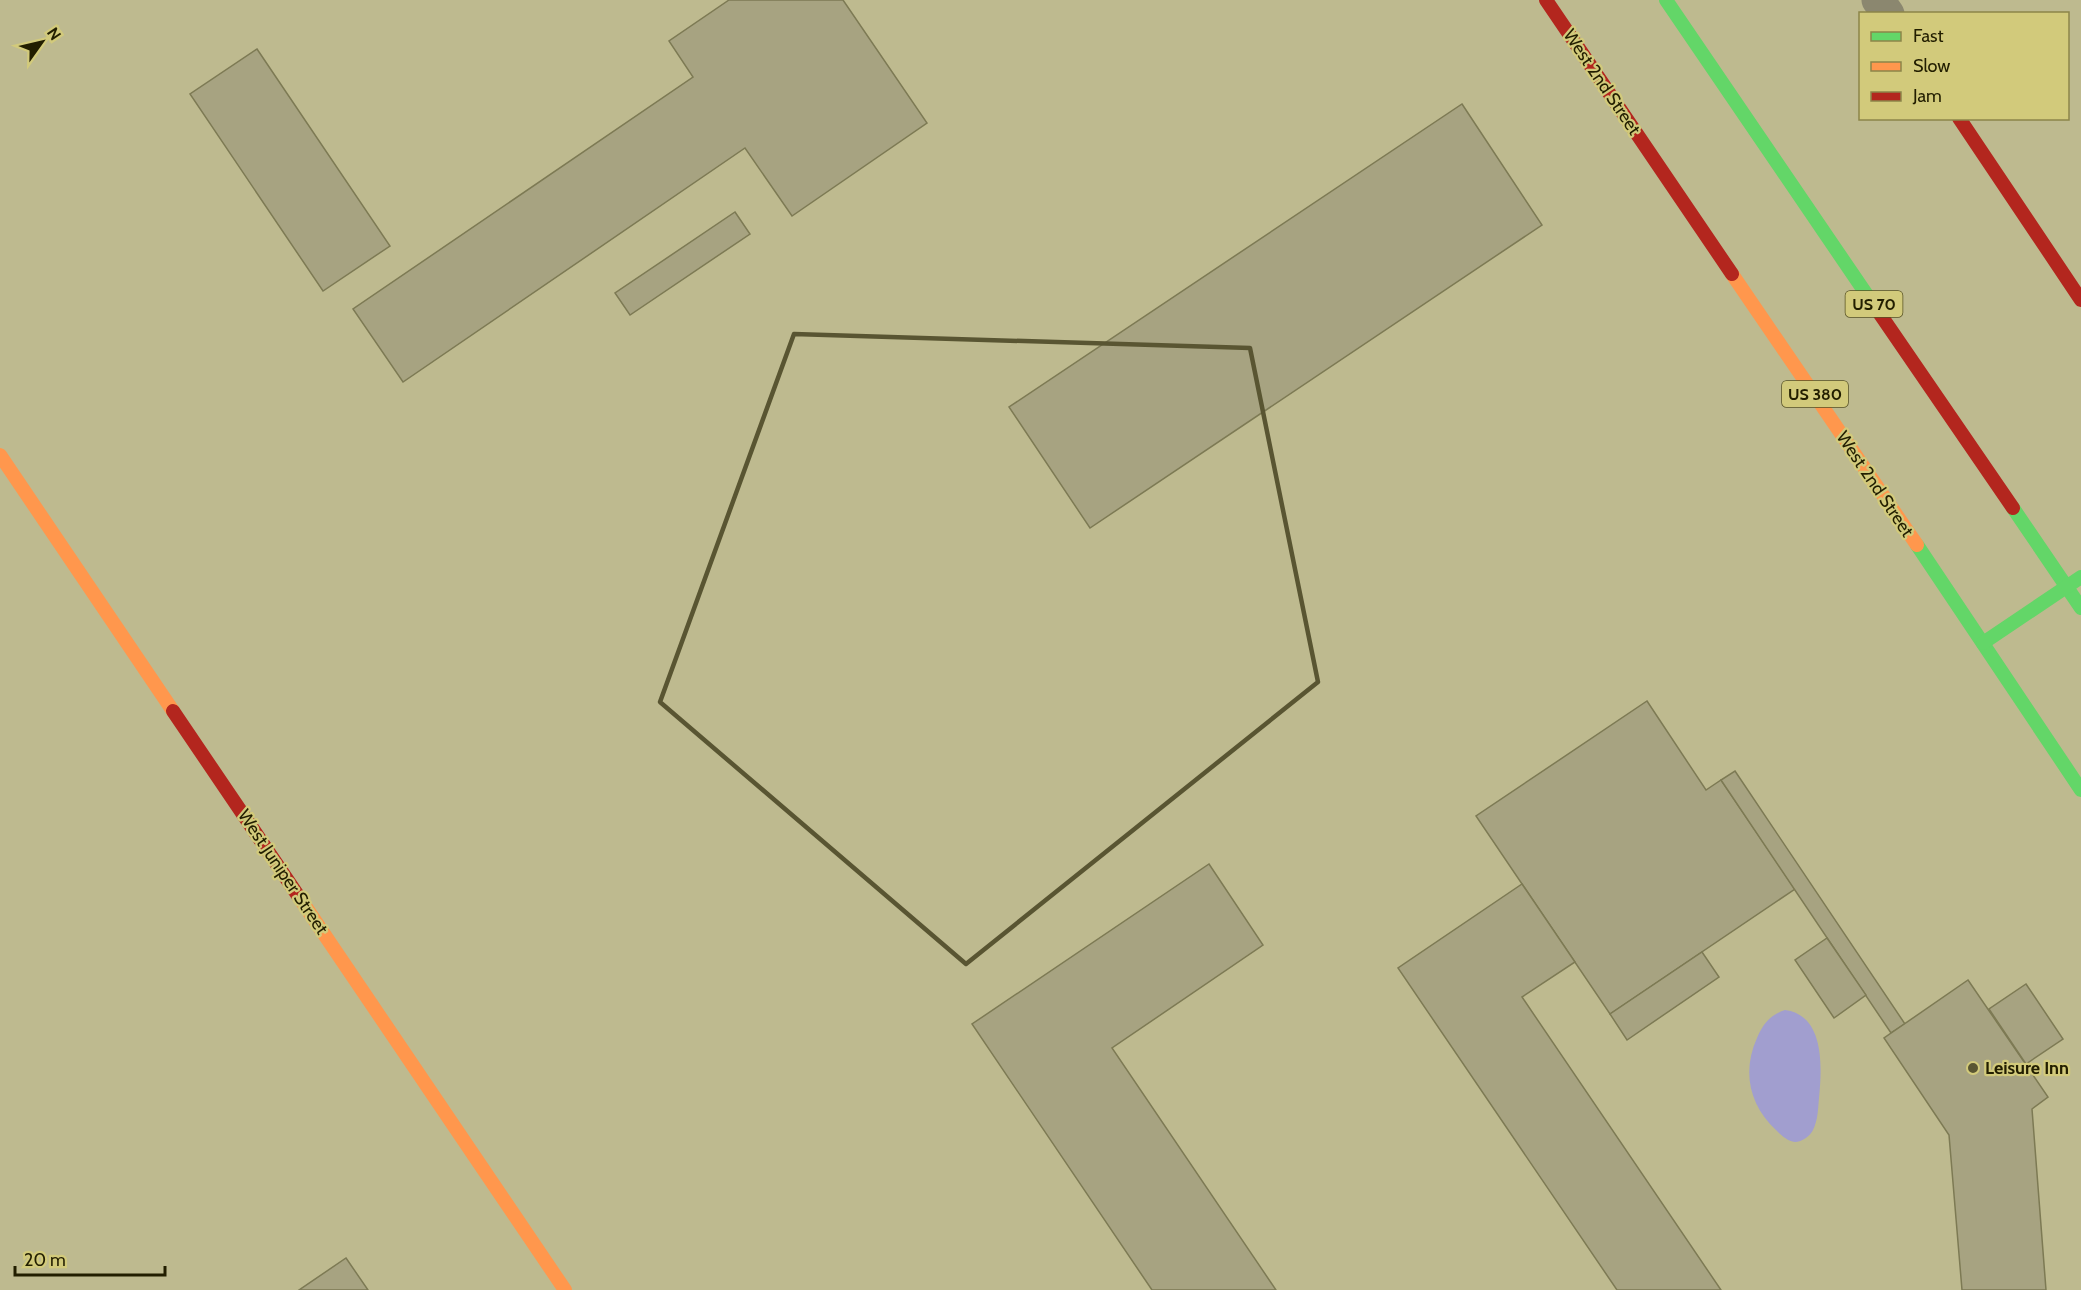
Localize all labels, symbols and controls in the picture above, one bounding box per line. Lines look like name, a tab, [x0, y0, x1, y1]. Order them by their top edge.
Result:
north arrow	[12, 12, 72, 72]
legend	[1859, 12, 2069, 120]
text: N	[43, 24, 65, 44]
street label: West 2nd Street	[1559, 25, 1645, 139]
text: Fast	[1913, 25, 1944, 47]
text: Slow	[1913, 55, 1950, 77]
text: Jam	[1912, 85, 1942, 107]
road number: US 70	[1846, 291, 1902, 317]
road number: US 380	[1782, 381, 1848, 407]
street label: West 2nd Street	[1832, 427, 1918, 541]
street label: West Juniper Street	[233, 805, 333, 939]
place label: Leisure Inn	[1985, 1057, 2069, 1079]
marker: Leisure Inn	[1966, 1061, 1980, 1075]
scale bar	[15, 1239, 165, 1277]
text: 20 m	[24, 1249, 66, 1271]

